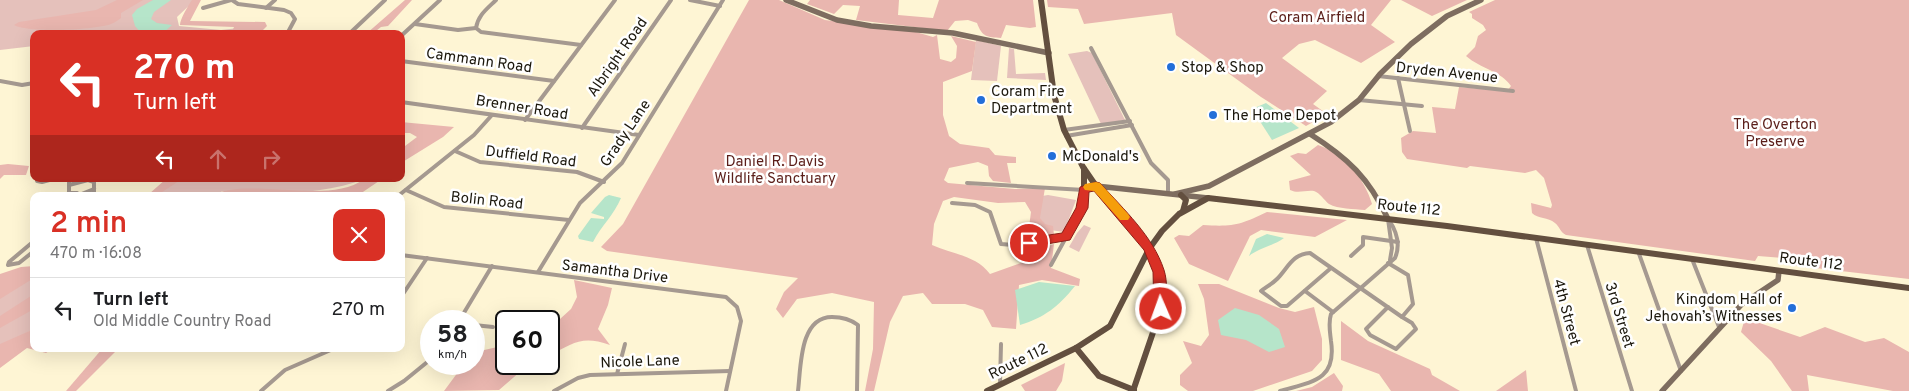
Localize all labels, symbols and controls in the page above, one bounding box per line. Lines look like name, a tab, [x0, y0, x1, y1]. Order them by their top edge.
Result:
park label: Coram Airfield	[1269, 9, 1365, 28]
street label: Albright Road	[584, 14, 653, 101]
street label: Cammann Road	[425, 45, 533, 78]
text: 270 m	[133, 47, 235, 91]
icon: left	[50, 50, 115, 115]
place label: Stop & Shop	[1181, 59, 1264, 78]
street label: Dryden Avenue	[1395, 59, 1499, 88]
marker: Stop & Shop	[1165, 61, 1177, 73]
place label: Coram Fire Department	[991, 83, 1072, 119]
text: Turn left	[133, 90, 216, 117]
street label: Brenner Road	[474, 92, 569, 125]
marker: Coram Fire Department	[975, 94, 987, 106]
street label: Grady Lane	[597, 97, 656, 171]
place label: The Home Depot	[1223, 107, 1336, 126]
marker: The Home Depot	[1207, 109, 1219, 121]
park label: The Overton Preserve	[1733, 116, 1817, 152]
street label: Duffield Road	[484, 142, 577, 172]
icon: left	[151, 145, 179, 173]
icon: ahead	[204, 145, 232, 173]
icon: right	[257, 145, 285, 173]
place label: McDonald's	[1062, 148, 1139, 167]
marker: McDonald's	[1046, 150, 1058, 162]
park label: Daniel R. Davis Wildlife Sanctuary	[714, 153, 836, 189]
street label: Bolin Road	[450, 188, 524, 215]
street label: Route 112	[1376, 196, 1442, 221]
text: 2 min	[50, 206, 127, 243]
button: close	[333, 209, 385, 261]
pin	[1008, 222, 1050, 264]
icon: arrive	[1015, 229, 1043, 257]
text: 470 m · 16:08	[50, 244, 142, 264]
street label: Route 112	[1778, 249, 1844, 276]
street label: Samantha Drive	[561, 257, 669, 288]
street label: 4th Street	[1548, 277, 1584, 348]
street label: 3rd Street	[1600, 280, 1638, 351]
position arrow	[1134, 282, 1186, 334]
text: Turn left	[93, 288, 169, 312]
place label: Kingdom Hall of Jehovah’s Witnesses	[1645, 291, 1782, 327]
icon: left	[50, 296, 78, 324]
text: 270 m	[331, 298, 385, 322]
marker: Kingdom Hall of Jehovah’s Witnesses	[1786, 302, 1798, 314]
speed limit sign: 60	[495, 310, 560, 375]
text: Old Middle Country Road	[93, 312, 271, 332]
text: 58	[437, 320, 468, 352]
street label: Route 112	[986, 340, 1052, 385]
text: km/h	[438, 347, 467, 363]
street label: Nicole Lane	[600, 352, 680, 373]

